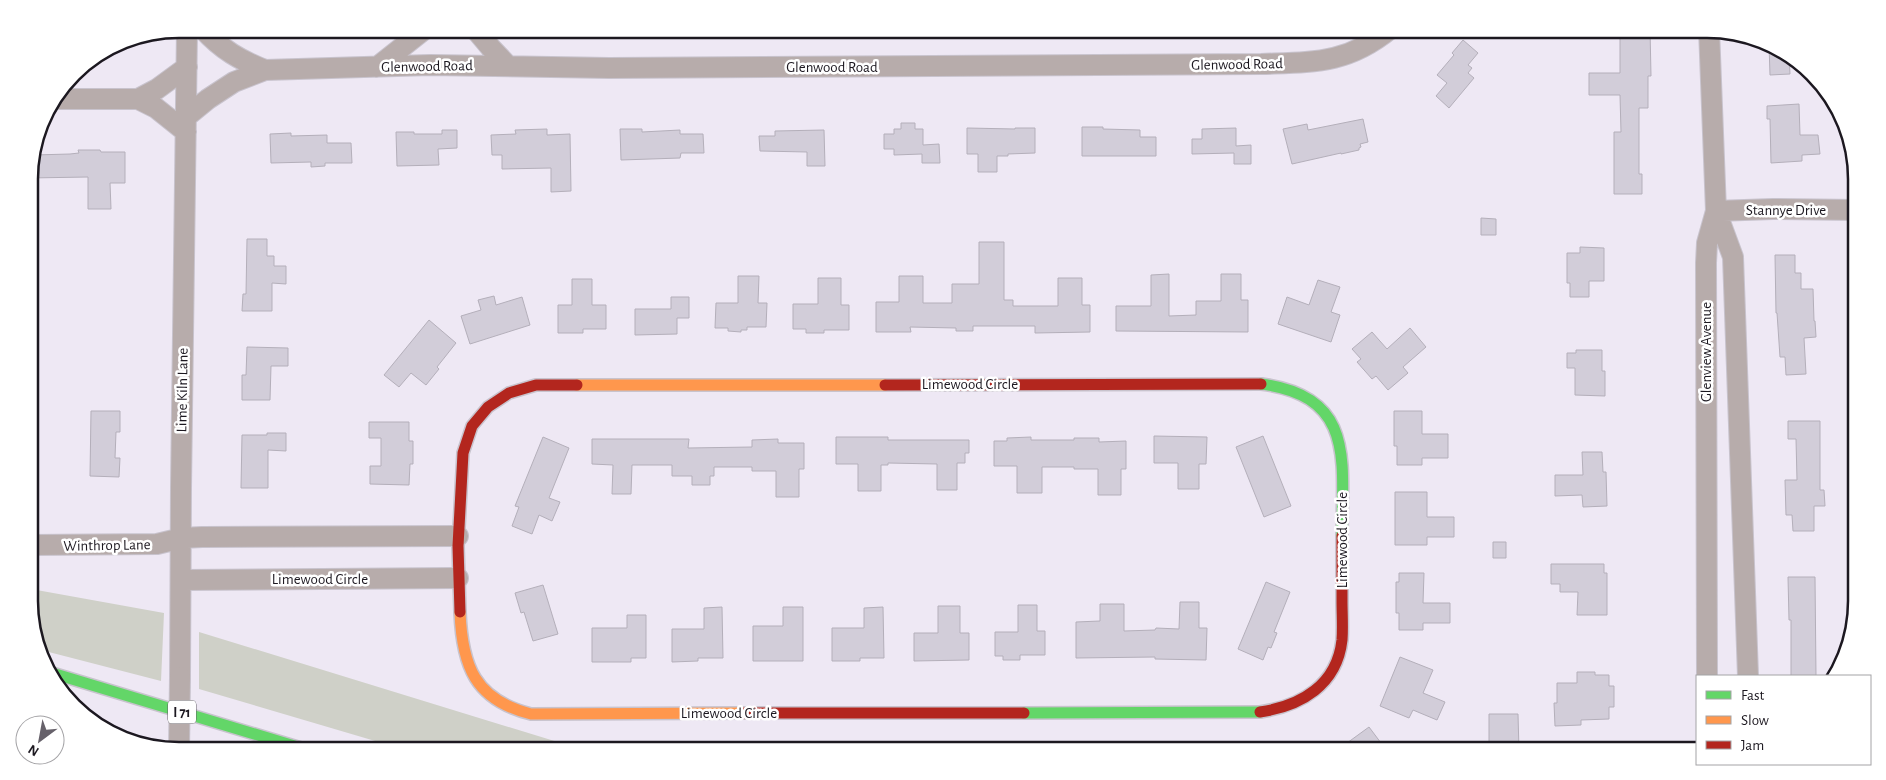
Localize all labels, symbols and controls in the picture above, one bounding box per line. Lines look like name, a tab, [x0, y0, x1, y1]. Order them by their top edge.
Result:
street label: Glenwood Road	[1191, 56, 1283, 73]
street label: Glenwood Road	[381, 58, 473, 75]
street label: Glenwood Road	[786, 60, 878, 75]
street label: Stannye Drive	[1746, 203, 1826, 218]
street label: Glenview Avenue	[1699, 302, 1714, 402]
street label: Lime Kiln Lane	[174, 347, 191, 432]
street label: Limewood Circle	[922, 377, 1018, 392]
street label: Limewood Circle	[1335, 492, 1350, 588]
street label: Winthrop Lane	[63, 537, 151, 554]
street label: Limewood Circle	[272, 572, 368, 587]
legend	[1696, 675, 1871, 765]
text: Fast	[1741, 688, 1765, 703]
road number: I 71	[168, 700, 196, 724]
street label: Limewood Circle	[681, 706, 777, 721]
text: Slow	[1741, 713, 1769, 728]
north arrow	[15, 715, 65, 765]
text: Jam	[1741, 738, 1764, 753]
text: N	[26, 742, 41, 759]

